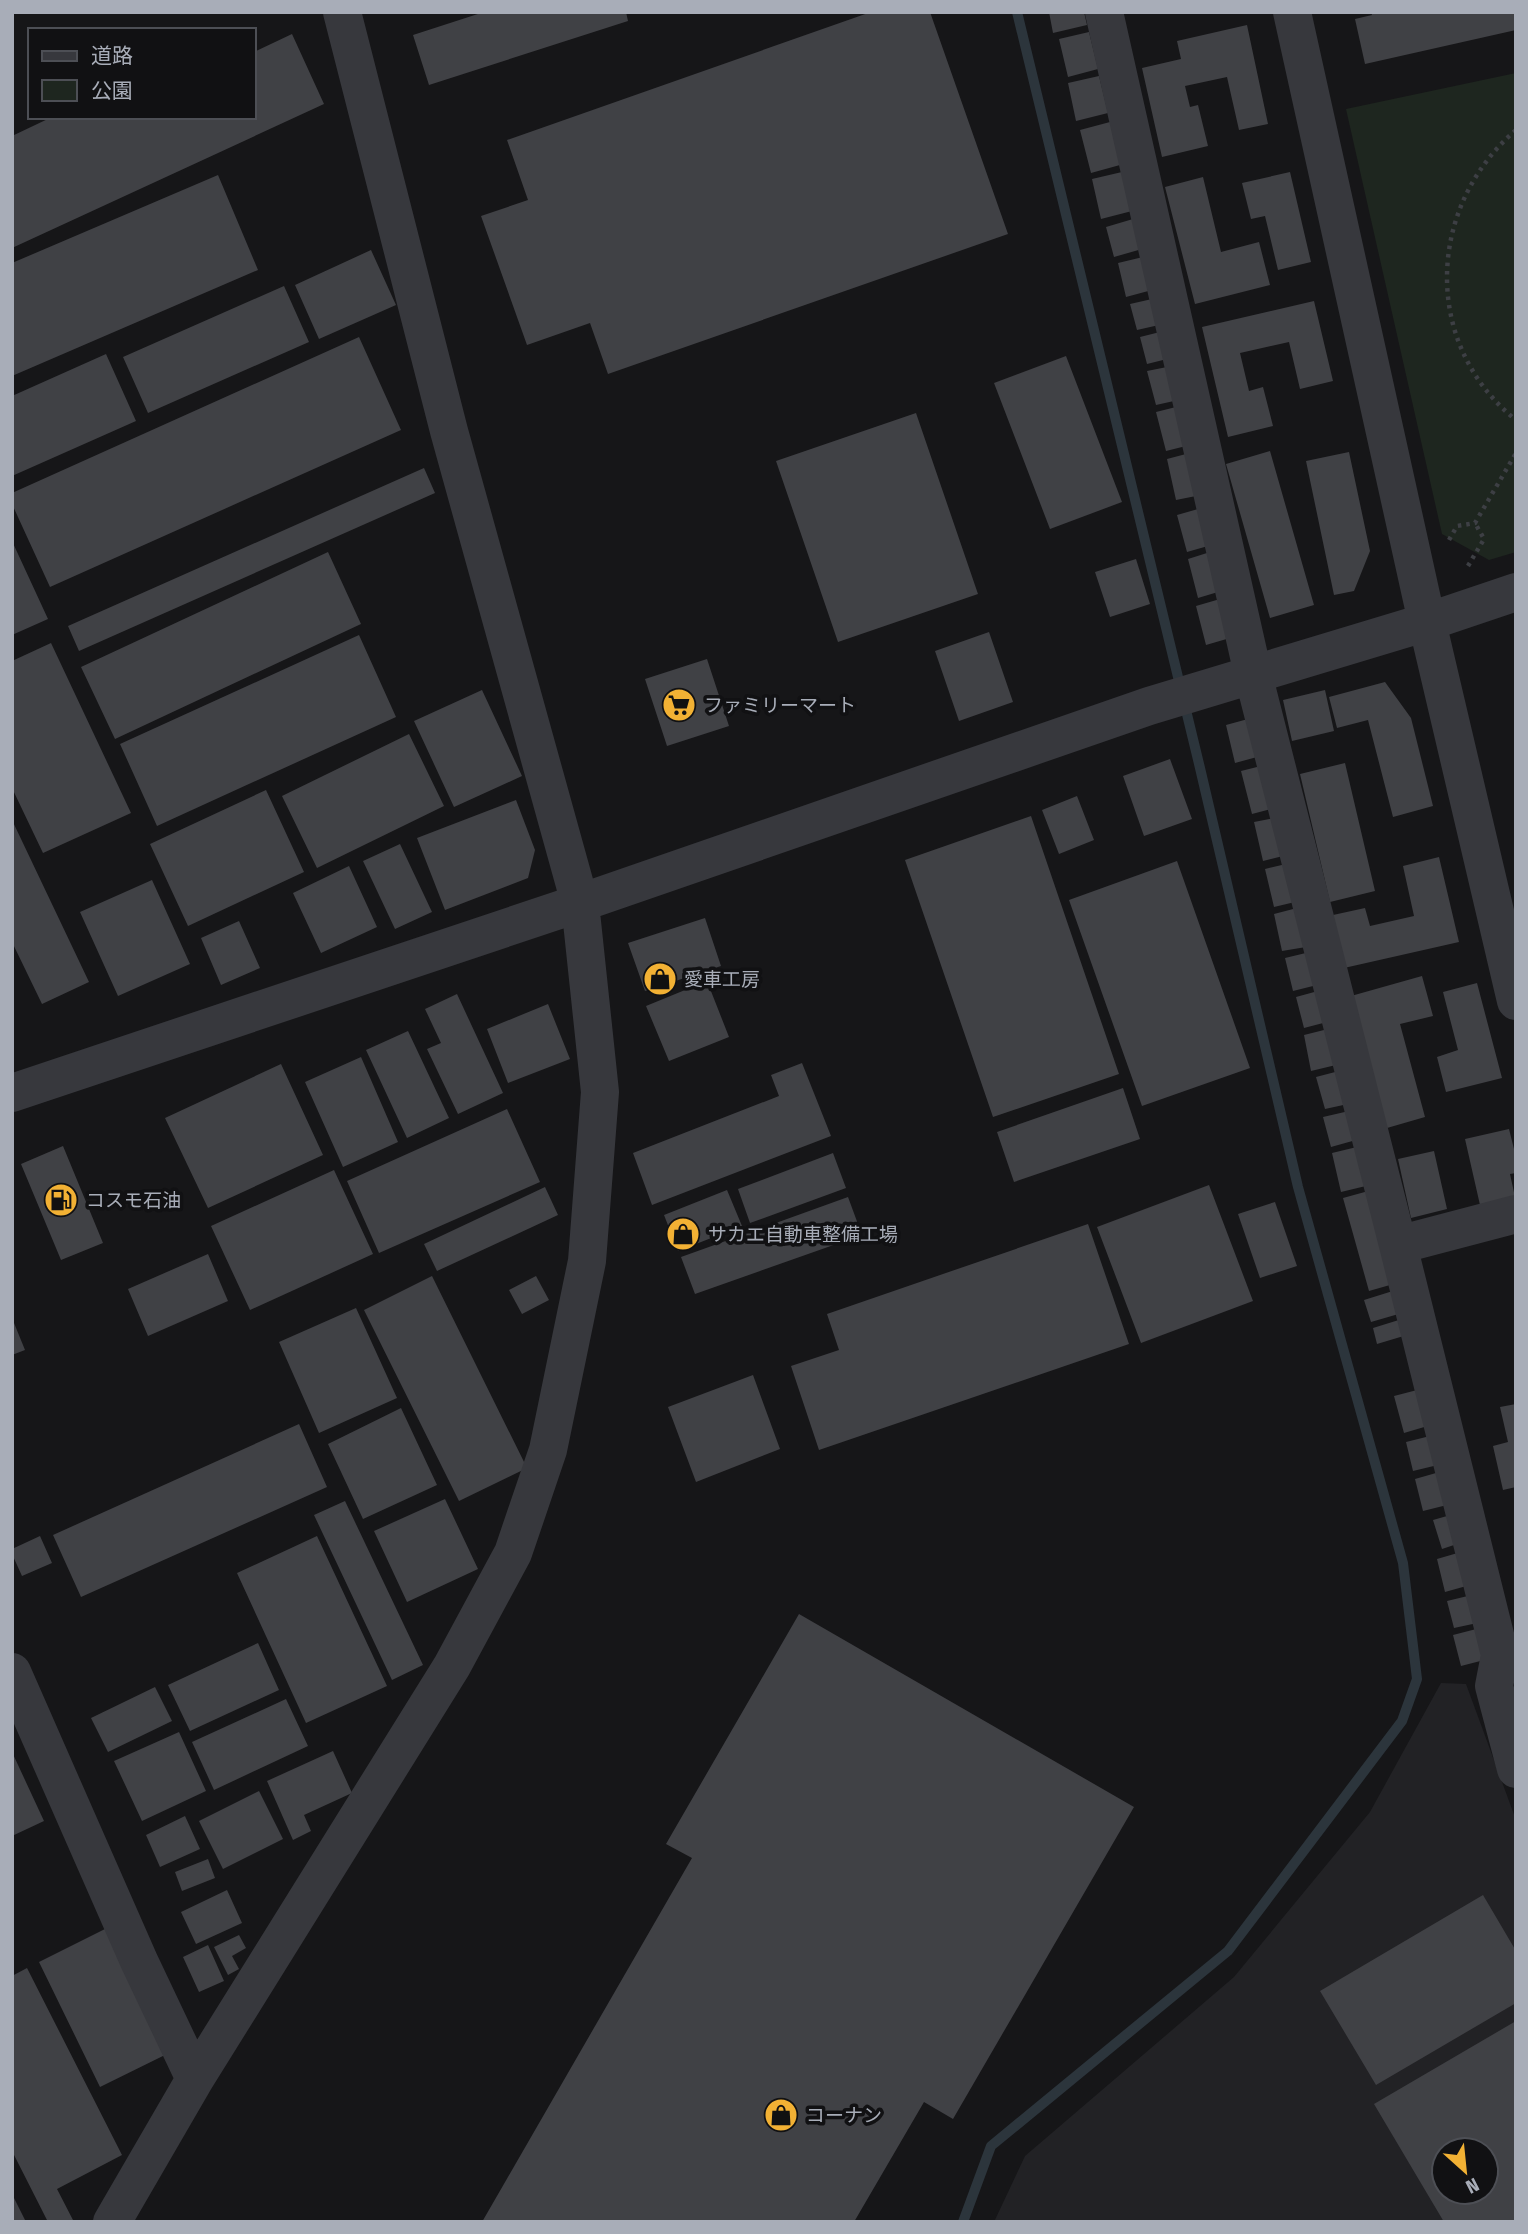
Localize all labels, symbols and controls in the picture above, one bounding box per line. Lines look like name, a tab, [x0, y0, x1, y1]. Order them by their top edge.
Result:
legend	[28, 28, 256, 119]
text: 道路	[91, 43, 133, 69]
text: 公園	[91, 78, 133, 104]
supermarket icon: ファミリーマート	[660, 686, 698, 724]
place label: ファミリーマート	[704, 694, 856, 717]
shop icon: 愛車工房	[641, 960, 679, 998]
place label: 愛車工房	[684, 968, 760, 991]
fuel station icon: コスモ石油	[42, 1181, 80, 1219]
place label: コスモ石油	[86, 1189, 181, 1212]
shop icon: サカエ自動車整備工場	[664, 1215, 702, 1253]
place label: サカエ自動車整備工場	[708, 1223, 898, 1246]
shop icon: コーナン	[762, 2096, 800, 2134]
place label: コーナン	[806, 2104, 882, 2127]
north arrow	[1430, 2136, 1500, 2206]
text: N	[1462, 2173, 1483, 2199]

